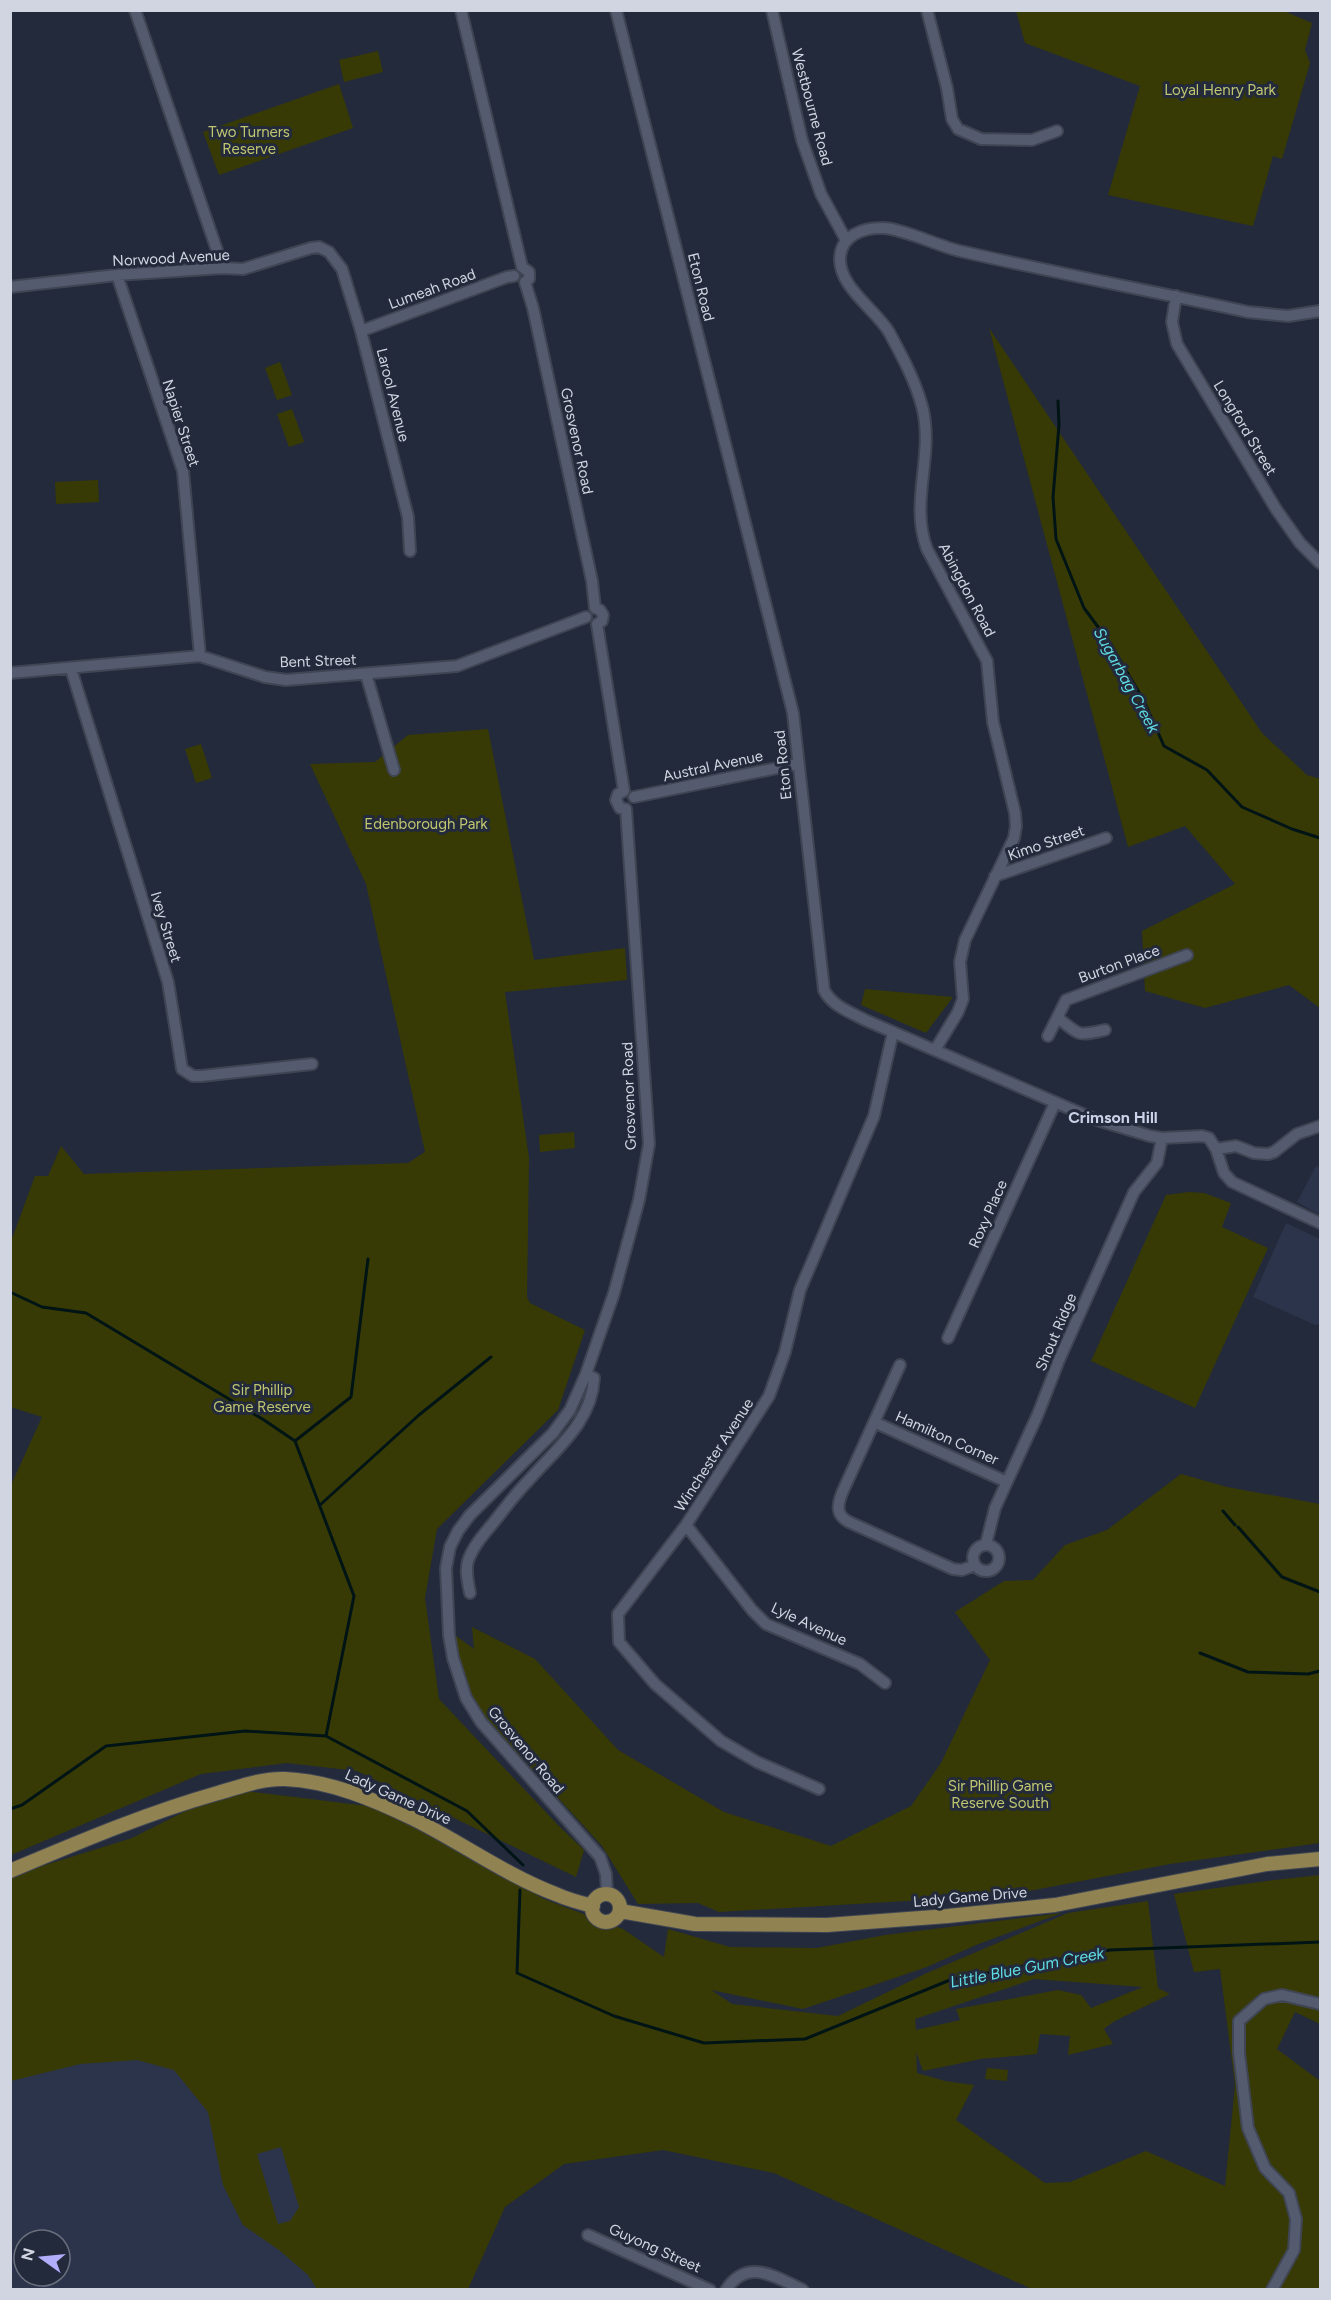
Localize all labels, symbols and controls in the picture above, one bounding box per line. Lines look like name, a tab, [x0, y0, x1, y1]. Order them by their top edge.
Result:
street label: Westbourne Road	[788, 47, 836, 167]
park label: Loyal Henry Park	[1164, 81, 1277, 99]
park label: Two Turners Reserve	[208, 123, 290, 158]
street label: Norwood Avenue	[112, 246, 230, 270]
street label: Eton Road	[684, 251, 718, 323]
street label: Lumeah Road	[386, 265, 478, 313]
street label: Larool Avenue	[373, 346, 413, 444]
street label: Napier Street	[158, 377, 204, 469]
street label: Longford Street	[1210, 377, 1281, 479]
street label: Grosvenor Road	[557, 386, 597, 496]
street label: Abingdon Road	[935, 540, 999, 640]
water label: Sugarbag Creek	[1090, 624, 1164, 737]
street label: Bent Street	[279, 651, 357, 671]
street label: Eton Road	[770, 729, 796, 801]
street label: Austral Avenue	[661, 747, 765, 785]
park label: Edenborough Park	[364, 815, 488, 833]
street label: Kimo Street	[1005, 821, 1087, 865]
street label: Ivey Street	[147, 889, 185, 965]
street label: Burton Place	[1076, 941, 1162, 987]
street label: Grosvenor Road	[618, 1042, 640, 1150]
district label: Crimson Hill	[1068, 1108, 1158, 1127]
street label: Roxy Place	[965, 1177, 1011, 1251]
street label: Shout Ridge	[1032, 1290, 1080, 1374]
park label: Sir Phillip Game Reserve	[213, 1381, 311, 1416]
street label: Winchester Avenue	[671, 1395, 757, 1515]
street label: Hamilton Corner	[893, 1407, 1001, 1469]
street label: Lyle Avenue	[768, 1599, 850, 1649]
street label: Grosvenor Road	[484, 1703, 568, 1797]
street label: Lady Game Drive	[342, 1766, 454, 1828]
park label: Sir Phillip Game Reserve South	[948, 1777, 1052, 1812]
street label: Lady Game Drive	[912, 1883, 1028, 1911]
water label: Little Blue Gum Creek	[948, 1943, 1107, 1992]
street label: Guyong Street	[606, 2220, 704, 2277]
north arrow	[12, 2228, 72, 2288]
text: N	[17, 2246, 39, 2263]

